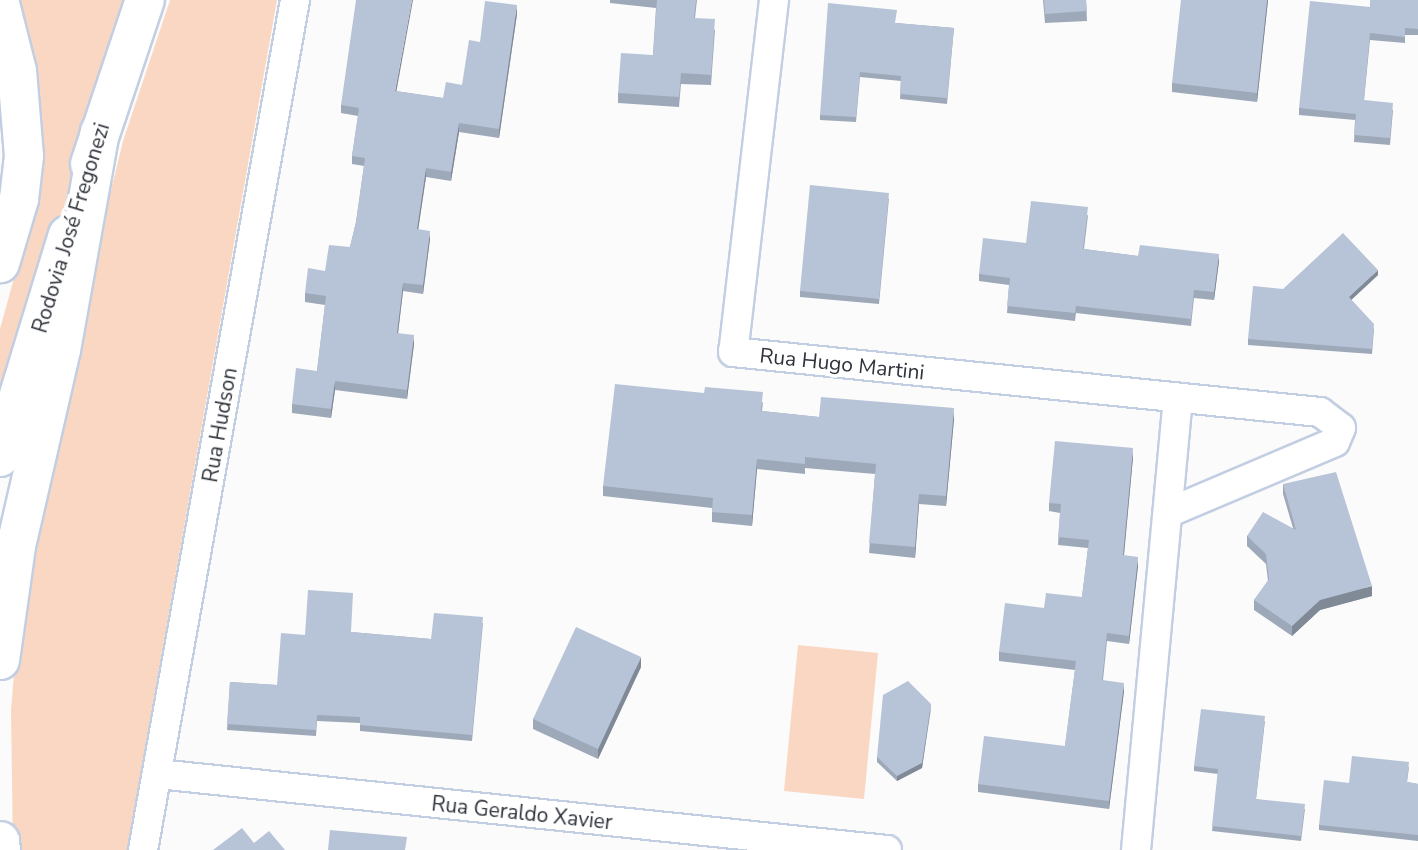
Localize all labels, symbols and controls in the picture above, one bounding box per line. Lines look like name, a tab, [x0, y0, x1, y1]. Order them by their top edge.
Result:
street label: Rodovia José Fregonezi	[27, 120, 115, 336]
street label: Rua Hugo Martini	[758, 343, 926, 385]
street label: Rua Hudson	[198, 366, 242, 484]
street label: Rua Geraldo Xavier	[430, 791, 614, 835]

